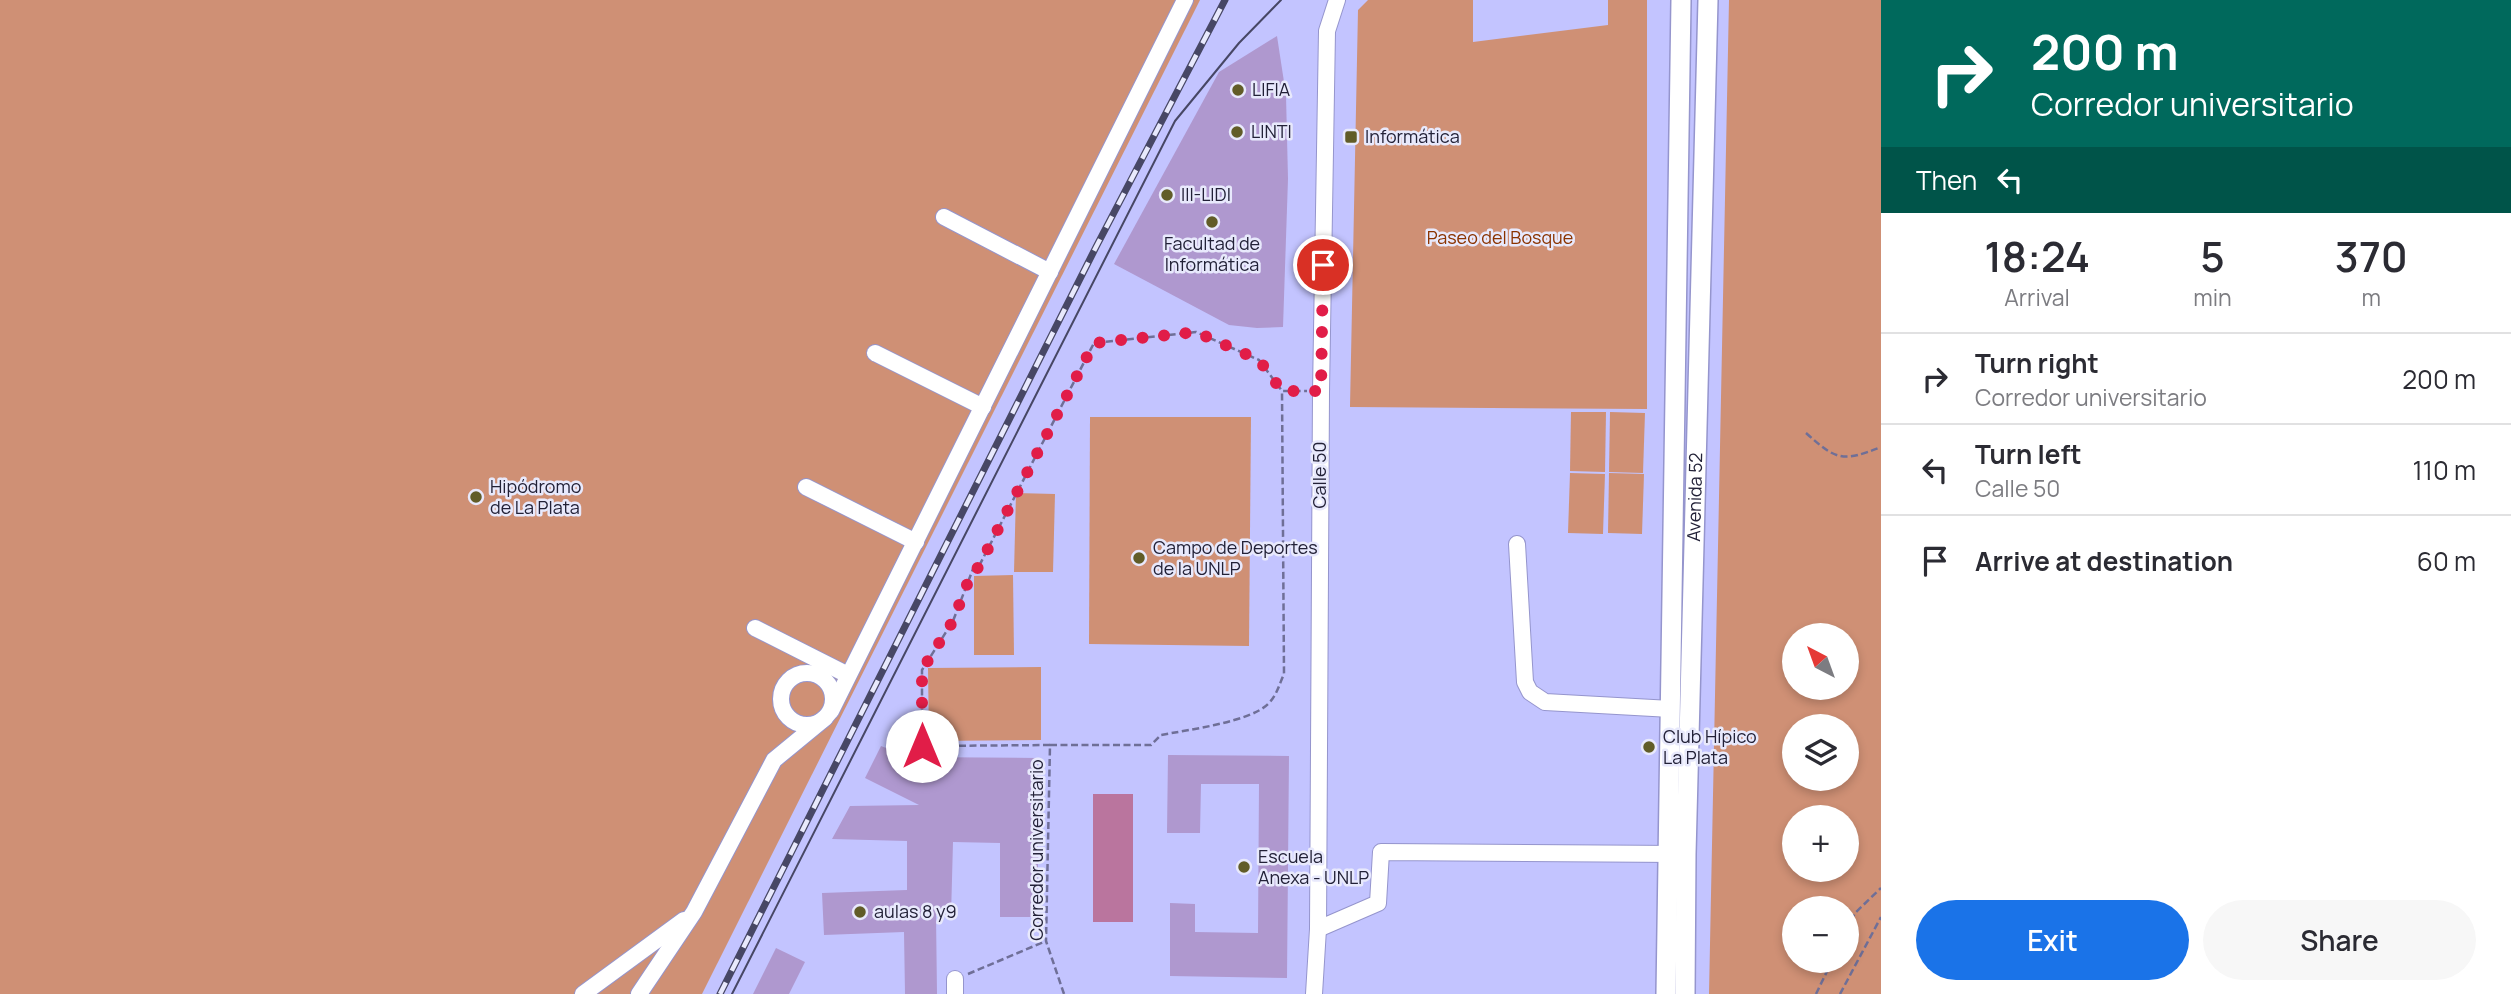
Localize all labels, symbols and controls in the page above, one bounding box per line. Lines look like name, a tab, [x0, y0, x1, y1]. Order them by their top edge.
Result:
text: 200 m	[2031, 18, 2179, 85]
icon: right	[1916, 28, 2007, 119]
place label: LIFIA	[1252, 77, 1291, 101]
marker: LIFIA	[1230, 82, 1246, 98]
text: Corredor universitario	[2031, 82, 2354, 126]
place label: LINTI	[1251, 119, 1292, 143]
marker: LINTI	[1229, 124, 1245, 140]
place label: Informática	[1365, 124, 1460, 148]
marker: Informática	[1343, 129, 1359, 145]
icon: left	[1991, 161, 2029, 199]
text: Then	[1916, 162, 1977, 198]
place label: III-LIDI	[1181, 182, 1231, 206]
marker: III-LIDI	[1159, 187, 1175, 203]
marker: Facultad de Informática	[1204, 214, 1220, 230]
park label: Paseo del Bosque	[1427, 225, 1573, 249]
text: 18:24	[1984, 227, 2090, 285]
text: 5	[2200, 227, 2225, 285]
text: 370	[2335, 227, 2408, 285]
place label: Facultad de Informática	[1164, 231, 1260, 276]
pin	[1293, 235, 1353, 295]
icon: arrive	[1304, 246, 1342, 284]
text: Arrival	[2004, 281, 2070, 313]
text: min	[2193, 281, 2232, 313]
text: m	[2362, 281, 2381, 313]
text: Turn right	[1975, 345, 2099, 381]
icon: right	[1916, 360, 1954, 398]
text: 200 m	[2402, 361, 2476, 397]
text: Corredor universitario	[1975, 381, 2207, 413]
text: Turn left	[1975, 436, 2082, 472]
street label: Calle 50	[1307, 442, 1331, 508]
icon: left	[1916, 451, 1954, 489]
street label: Avenida 52	[1681, 452, 1707, 542]
text: 110 m	[2413, 452, 2476, 488]
text: Calle 50	[1975, 472, 2060, 504]
place label: Hipódromo de La Plata	[490, 474, 581, 519]
marker: Hipódromo de La Plata	[468, 489, 484, 505]
place label: Campo de Deportes de la UNLP	[1153, 535, 1318, 580]
icon: arrive	[1916, 542, 1954, 580]
text: Arrive at destination	[1975, 543, 2233, 579]
text: 60 m	[2417, 543, 2476, 579]
marker: Campo de Deportes de la UNLP	[1131, 550, 1147, 566]
north arrow	[1782, 623, 1858, 700]
map controls	[1782, 623, 1859, 973]
position arrow	[885, 709, 959, 783]
button: layers	[1782, 714, 1859, 791]
place label: Club Hípico La Plata	[1663, 724, 1757, 769]
marker: Club Hípico La Plata	[1641, 739, 1657, 755]
street label: Corredor universitario	[1024, 759, 1048, 941]
button: +	[1782, 805, 1859, 882]
place label: Escuela Anexa - UNLP	[1258, 844, 1369, 889]
marker: Escuela Anexa - UNLP	[1236, 859, 1252, 875]
button: −	[1782, 896, 1859, 973]
place label: aulas 8 y9	[874, 899, 957, 923]
button: Exit	[1916, 900, 2189, 980]
button: Share	[2203, 900, 2476, 980]
marker: aulas 8 y9	[852, 904, 868, 920]

